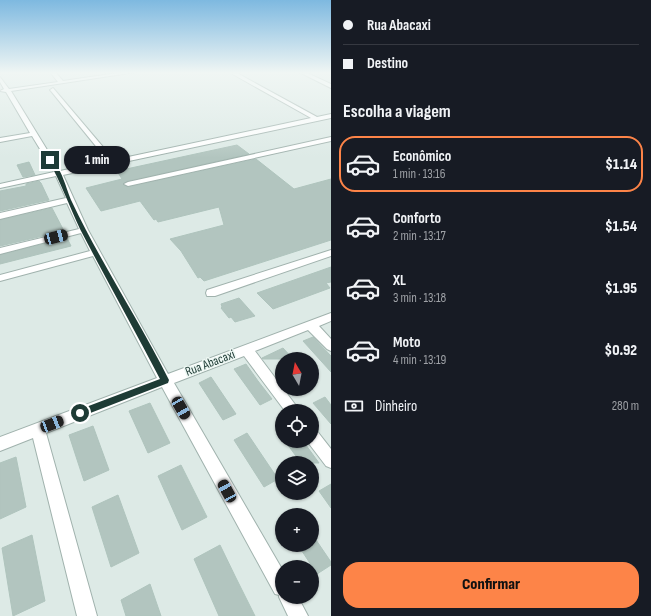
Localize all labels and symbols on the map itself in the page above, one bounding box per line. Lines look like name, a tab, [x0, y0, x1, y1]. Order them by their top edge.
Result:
callout: 1 min	[64, 146, 130, 174]
route end	[41, 151, 59, 169]
car	[43, 228, 69, 246]
street label: Rua Abacaxi	[183, 346, 237, 380]
north arrow	[275, 352, 319, 396]
car	[170, 395, 192, 421]
route start	[71, 404, 89, 422]
car	[39, 414, 65, 434]
car	[216, 478, 238, 504]

